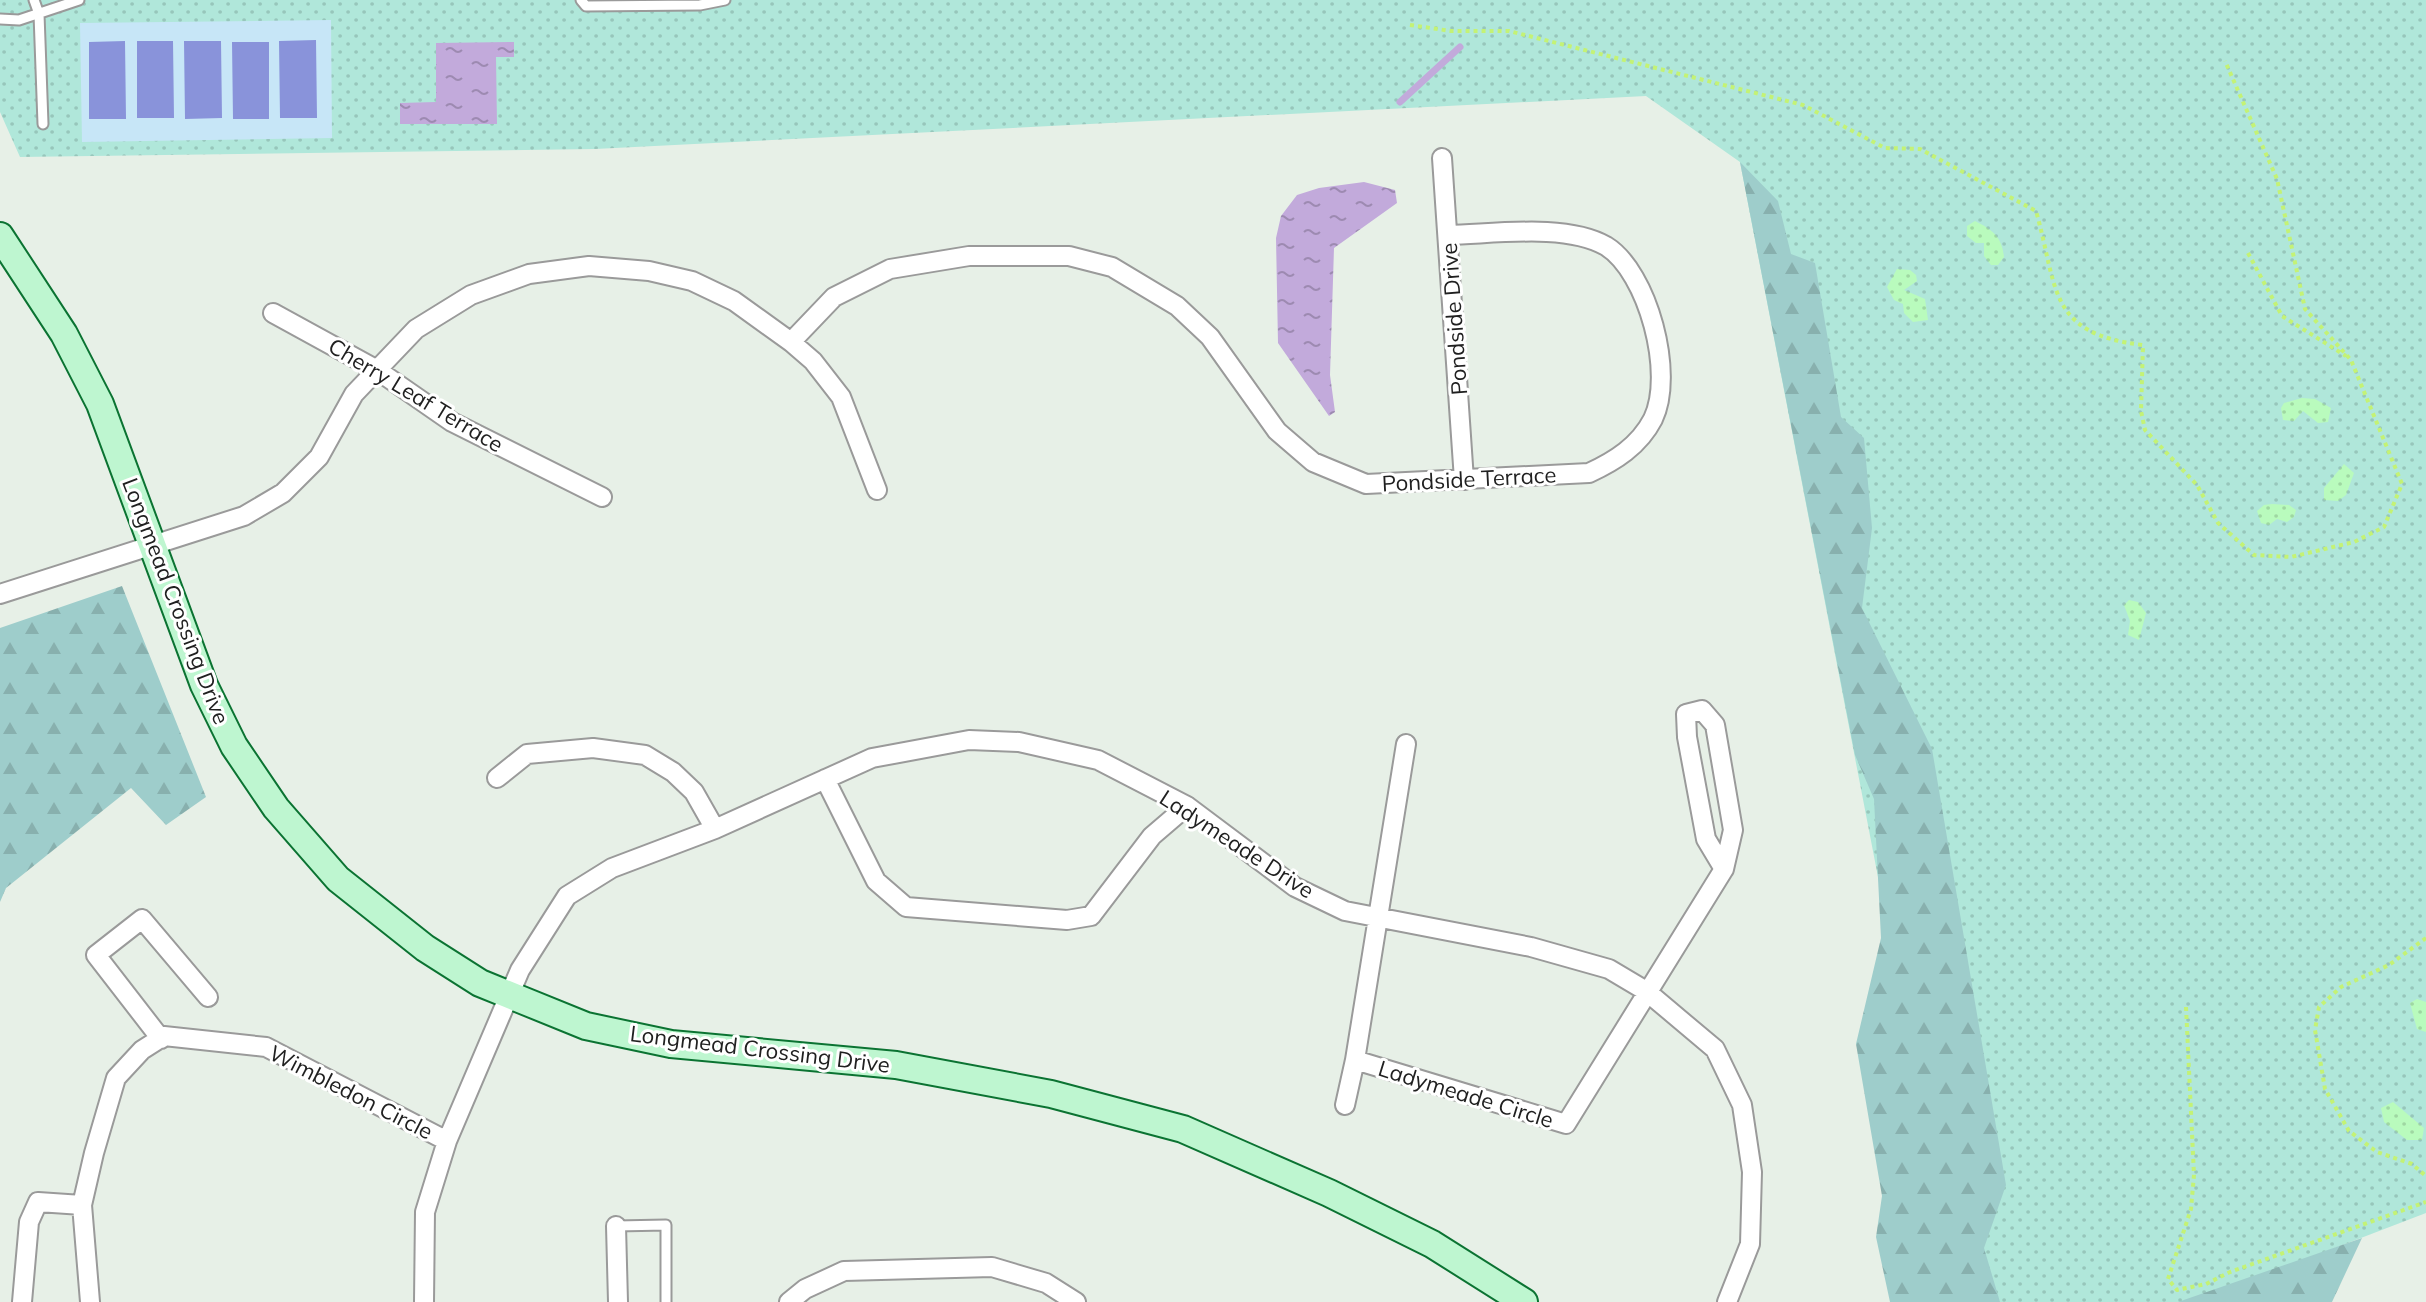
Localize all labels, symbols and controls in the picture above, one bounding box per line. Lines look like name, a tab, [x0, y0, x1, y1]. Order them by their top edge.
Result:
street label: Pondside Drive	[1435, 242, 1473, 396]
street label: Cherry Leaf Terrace	[323, 332, 509, 458]
street label: Pondside Terrace	[1381, 460, 1557, 498]
street label: Longmead Crossing Drive	[116, 474, 236, 728]
street label: Ladymeade Drive	[1154, 784, 1320, 904]
street label: Longmead Crossing Drive	[628, 1019, 892, 1079]
street label: Wimbledon Circle	[264, 1039, 438, 1145]
street label: Ladymeade Circle	[1375, 1054, 1557, 1134]

